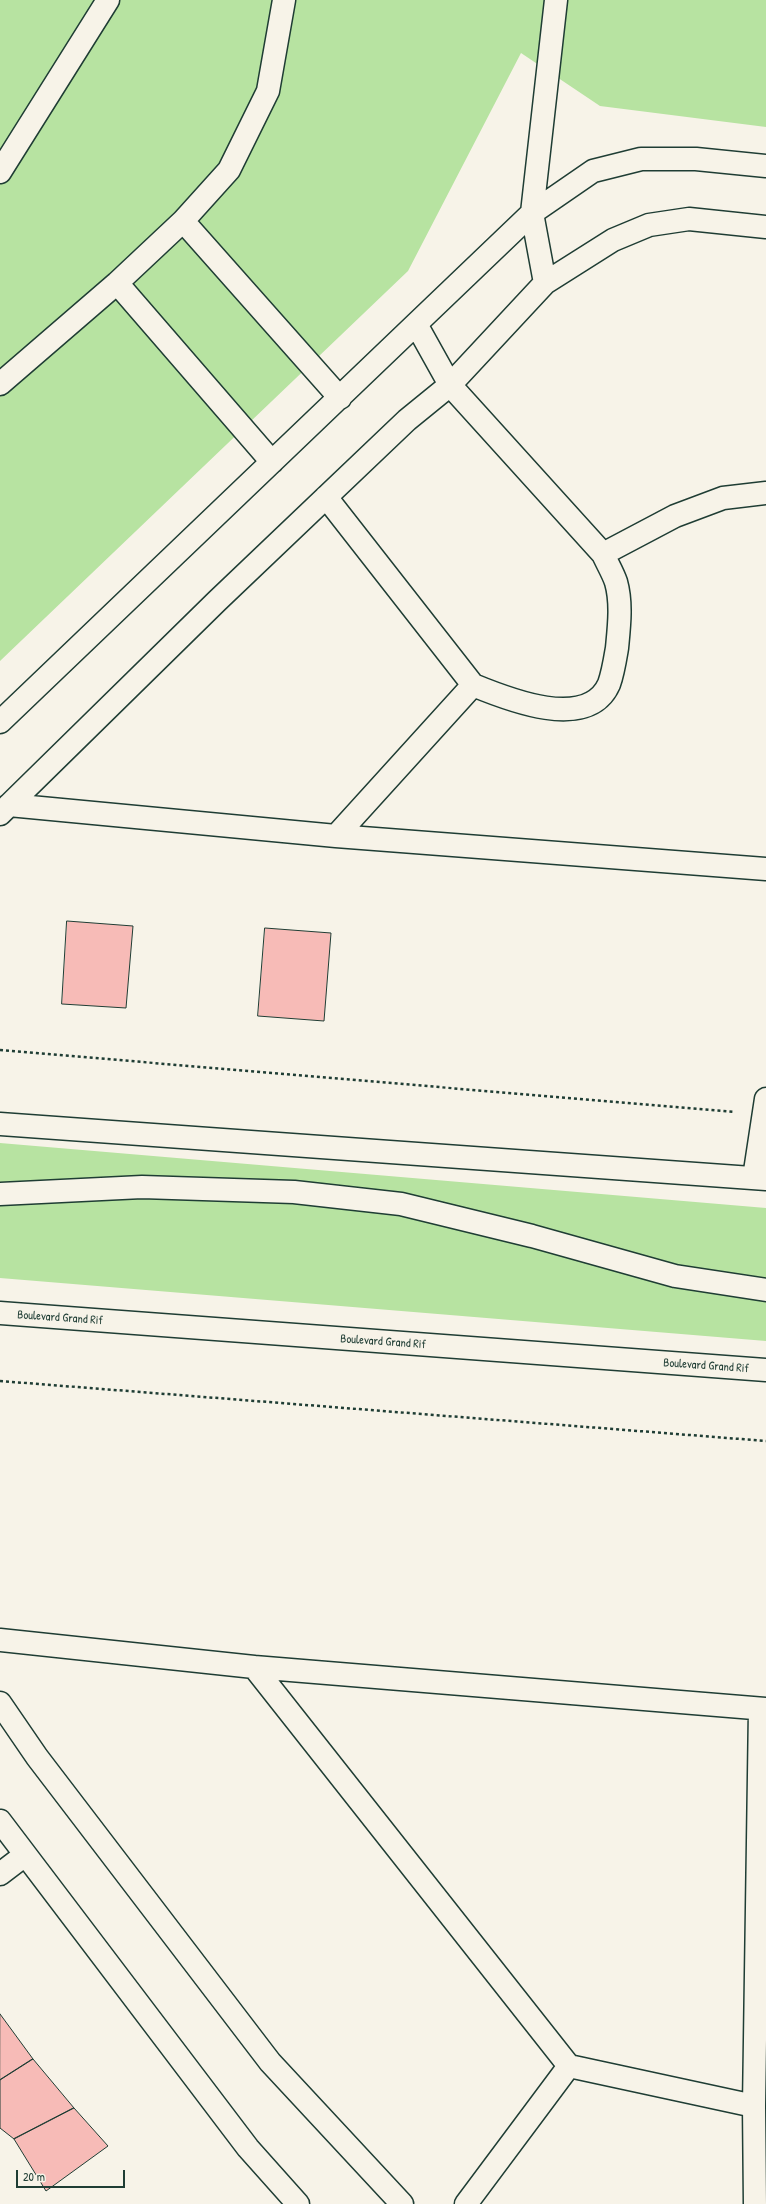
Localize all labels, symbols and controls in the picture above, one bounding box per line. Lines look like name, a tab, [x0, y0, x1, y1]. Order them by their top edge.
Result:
street label: Boulevard Grand Rif	[17, 1308, 103, 1328]
street label: Boulevard Grand Rif	[340, 1332, 426, 1352]
street label: Boulevard Grand Rif	[663, 1356, 749, 1376]
scale bar	[18, 2162, 127, 2188]
text: 20 m	[23, 2168, 45, 2185]

